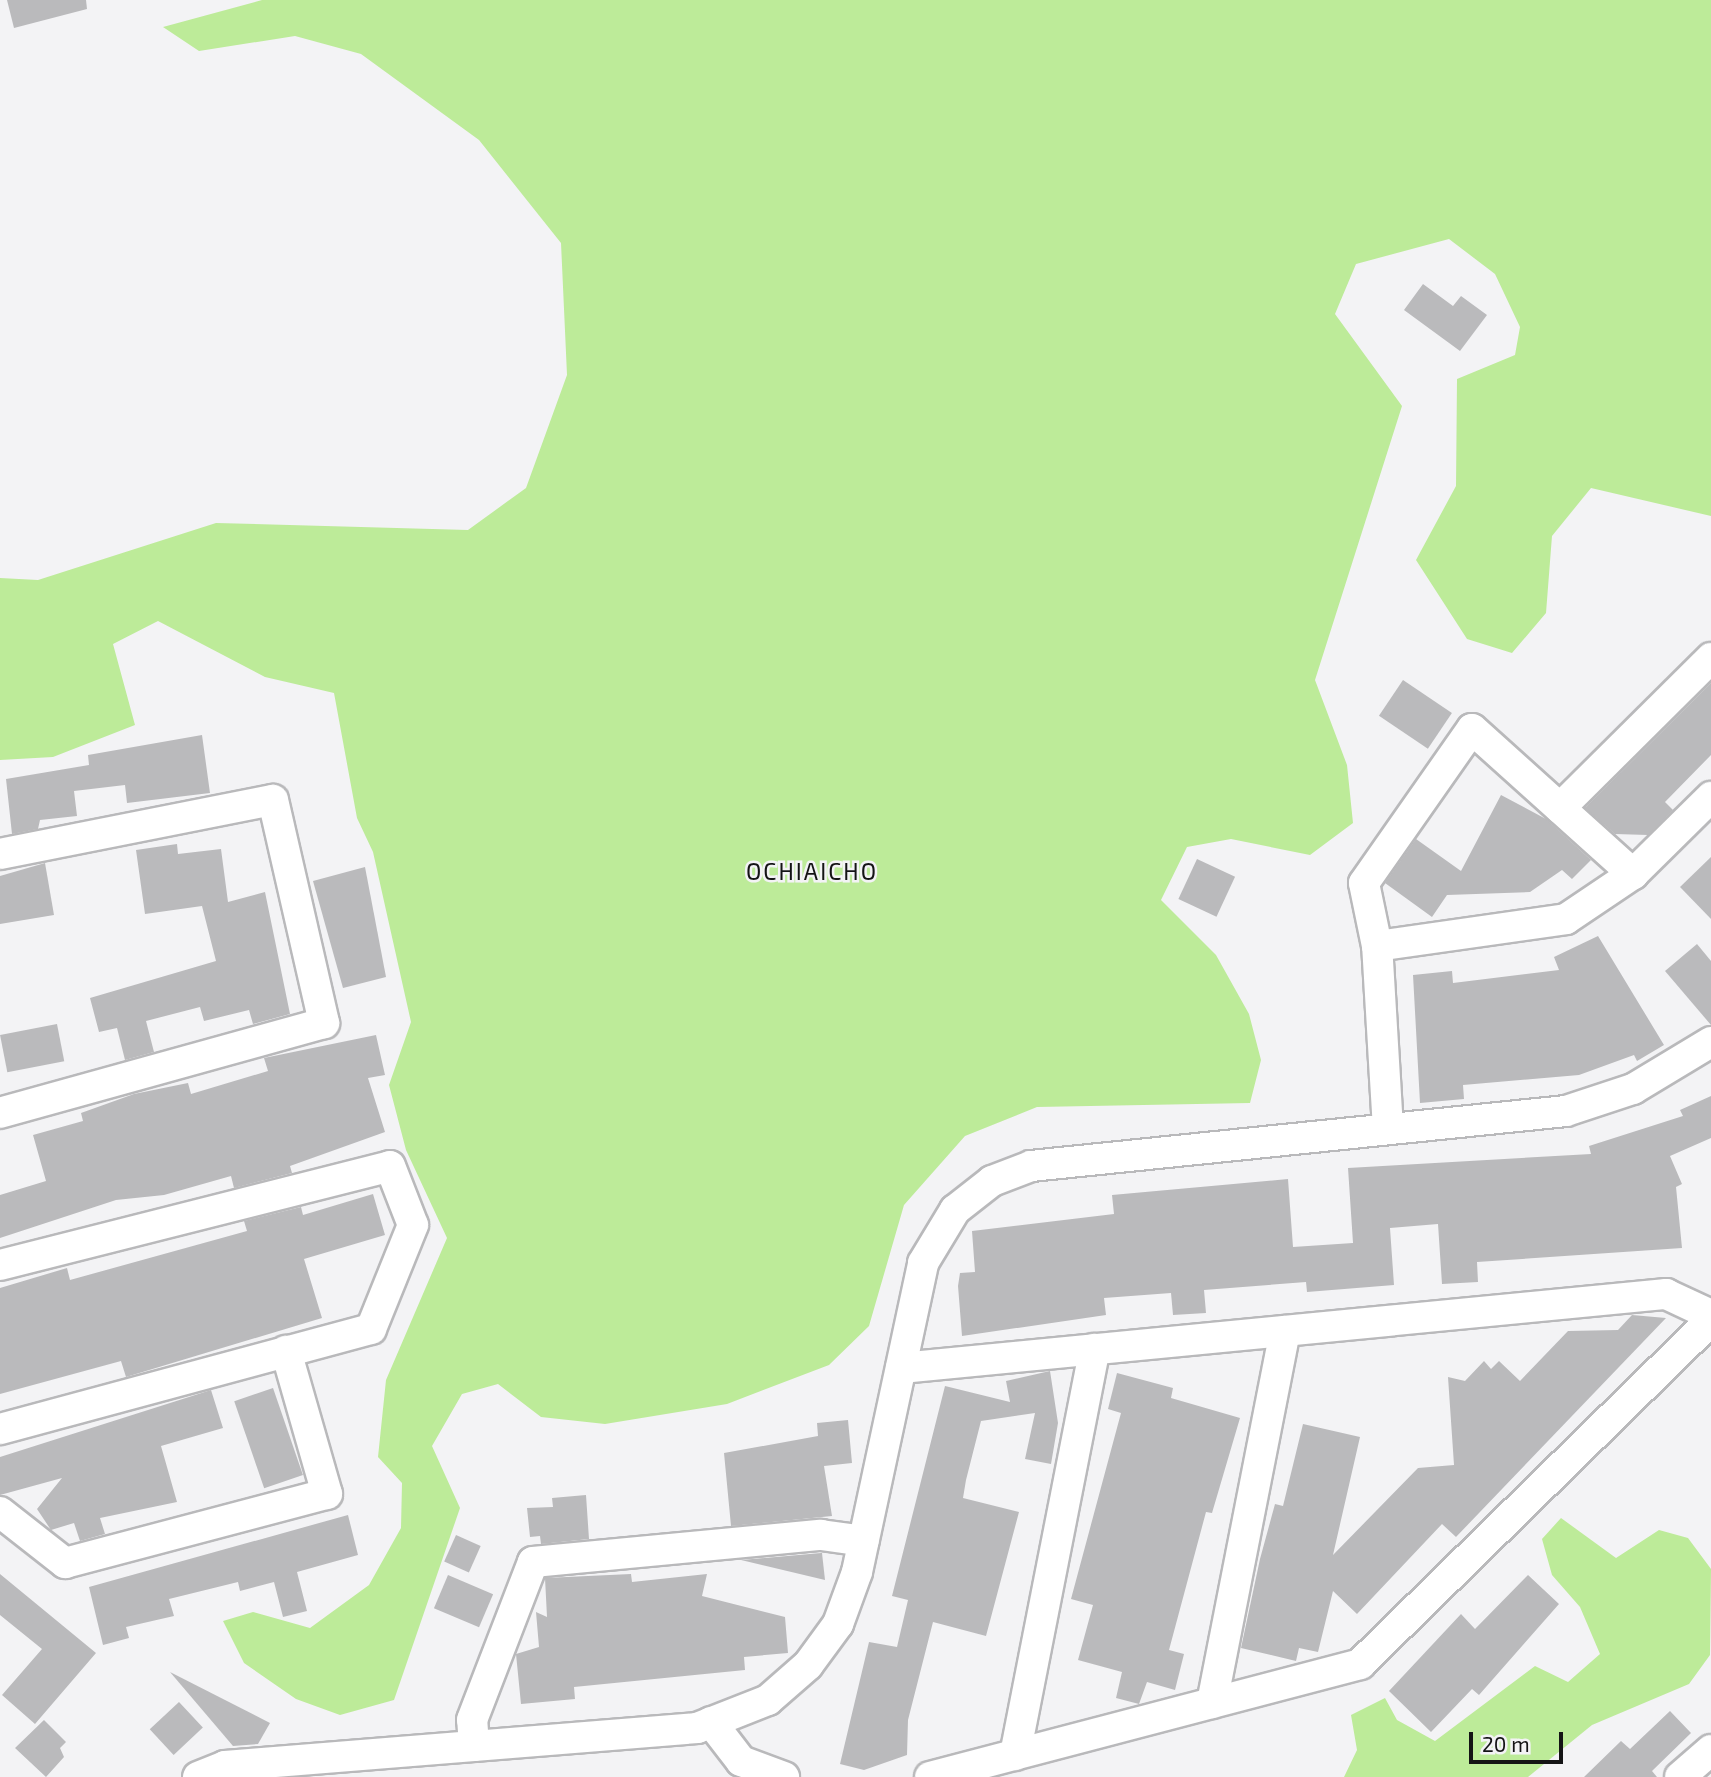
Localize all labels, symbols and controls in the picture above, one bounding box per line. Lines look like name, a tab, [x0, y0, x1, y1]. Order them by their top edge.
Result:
district label: OCHIAICHO	[747, 857, 877, 885]
scale bar	[1473, 1718, 1568, 1762]
text: 20 m	[1482, 1731, 1530, 1756]

